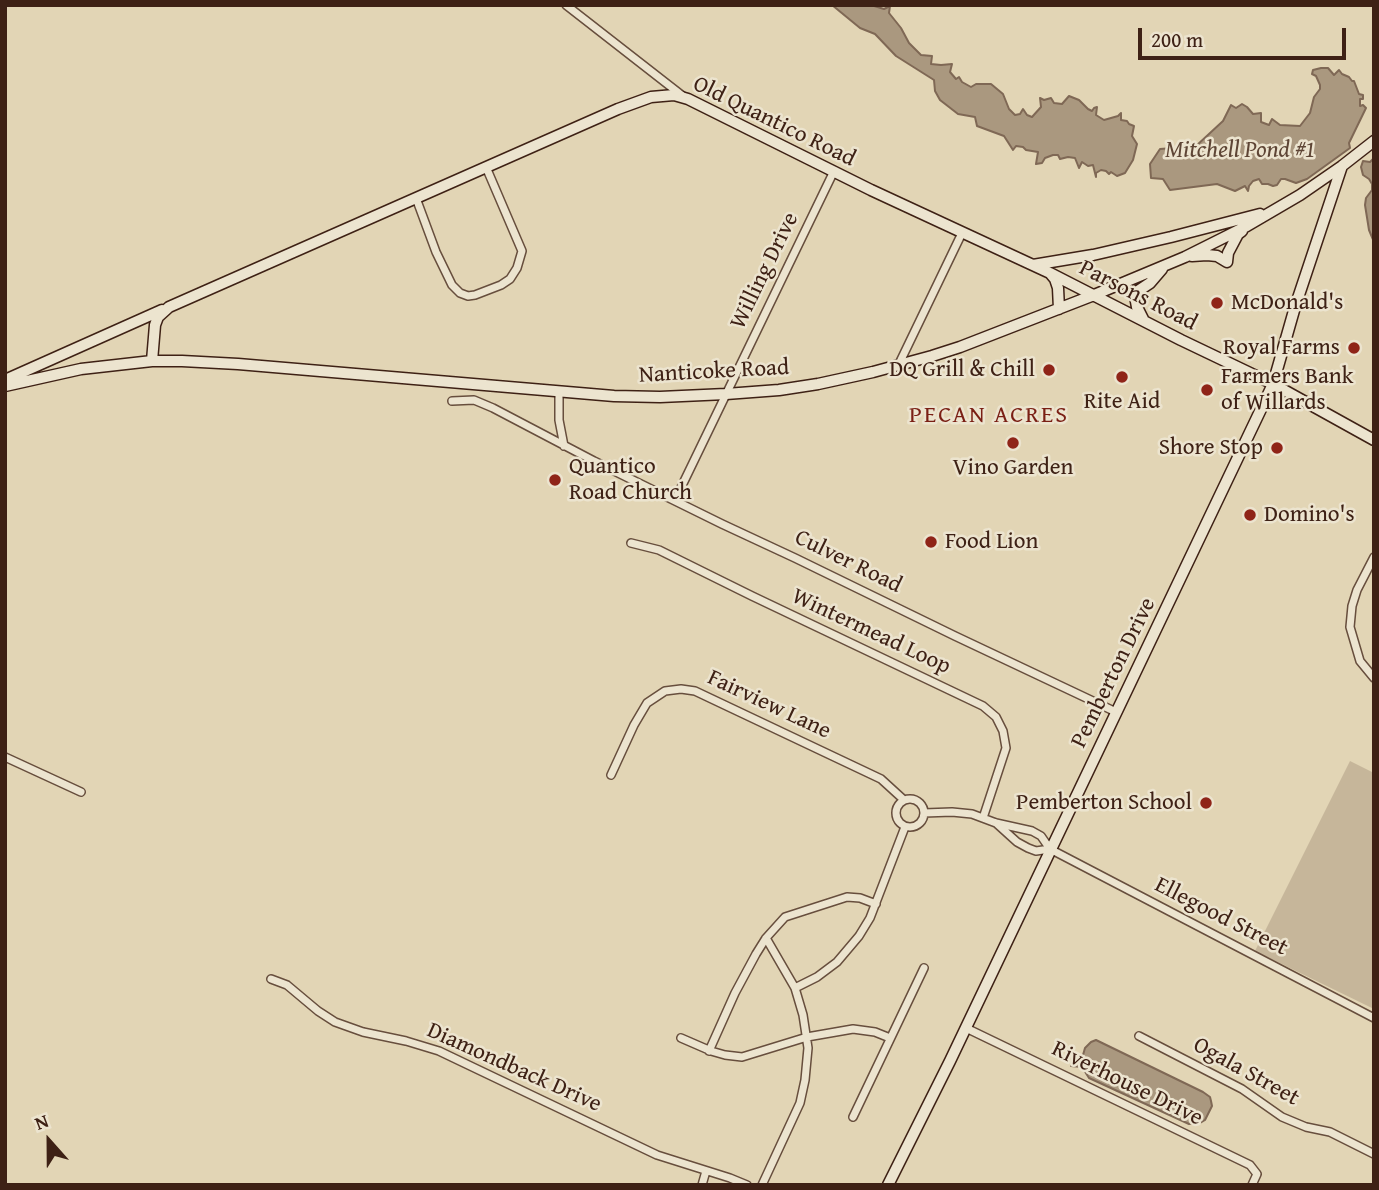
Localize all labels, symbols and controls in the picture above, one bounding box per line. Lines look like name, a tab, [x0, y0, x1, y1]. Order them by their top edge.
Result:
scale bar	[1141, 14, 1349, 58]
text: 200 m	[1151, 24, 1203, 55]
street label: Old Quantico Road	[688, 71, 860, 173]
water label: Mitchell Pond #1	[1165, 137, 1315, 165]
street label: Willing Drive	[725, 208, 805, 334]
street label: Parsons Road	[1074, 254, 1202, 338]
place label: McDonald's	[1231, 289, 1343, 317]
marker: McDonald's	[1209, 295, 1225, 311]
place label: Royal Farms	[1223, 334, 1340, 362]
marker: Royal Farms	[1346, 340, 1362, 356]
street label: Nanticoke Road	[638, 354, 790, 390]
place label: DQ Grill & Chill	[889, 356, 1035, 384]
marker: DQ Grill & Chill	[1041, 362, 1057, 378]
place label: Farmers Bank of Willards	[1221, 363, 1353, 417]
marker: Rite Aid	[1114, 369, 1130, 385]
marker: Farmers Bank of Willards	[1199, 382, 1215, 398]
place label: Rite Aid	[1084, 388, 1160, 416]
district label: PECAN ACRES	[910, 402, 1068, 430]
place label: Shore Stop	[1159, 434, 1263, 462]
marker: Vino Garden	[1005, 435, 1021, 451]
marker: Shore Stop	[1269, 440, 1285, 456]
place label: Quantico Road Church	[569, 453, 692, 507]
place label: Vino Garden	[953, 454, 1073, 482]
marker: Quantico Road Church	[547, 472, 563, 488]
place label: Domino's	[1264, 501, 1355, 529]
marker: Domino's	[1242, 507, 1258, 523]
street label: Culver Road	[790, 524, 906, 600]
place label: Food Lion	[945, 528, 1038, 556]
marker: Food Lion	[923, 534, 939, 550]
street label: Wintermead Loop	[787, 583, 955, 681]
street label: Pemberton Drive	[1066, 593, 1162, 753]
street label: Fairview Lane	[703, 664, 835, 746]
place label: Pemberton School	[1016, 789, 1192, 817]
marker: Pemberton School	[1198, 795, 1214, 811]
street label: Ellegood Street	[1150, 872, 1292, 962]
street label: Diamondback Drive	[423, 1017, 605, 1119]
street label: Ogala Street	[1188, 1032, 1304, 1112]
street label: Riverhouse Drive	[1047, 1036, 1207, 1132]
north arrow	[14, 1106, 84, 1176]
text: N	[31, 1106, 52, 1137]

